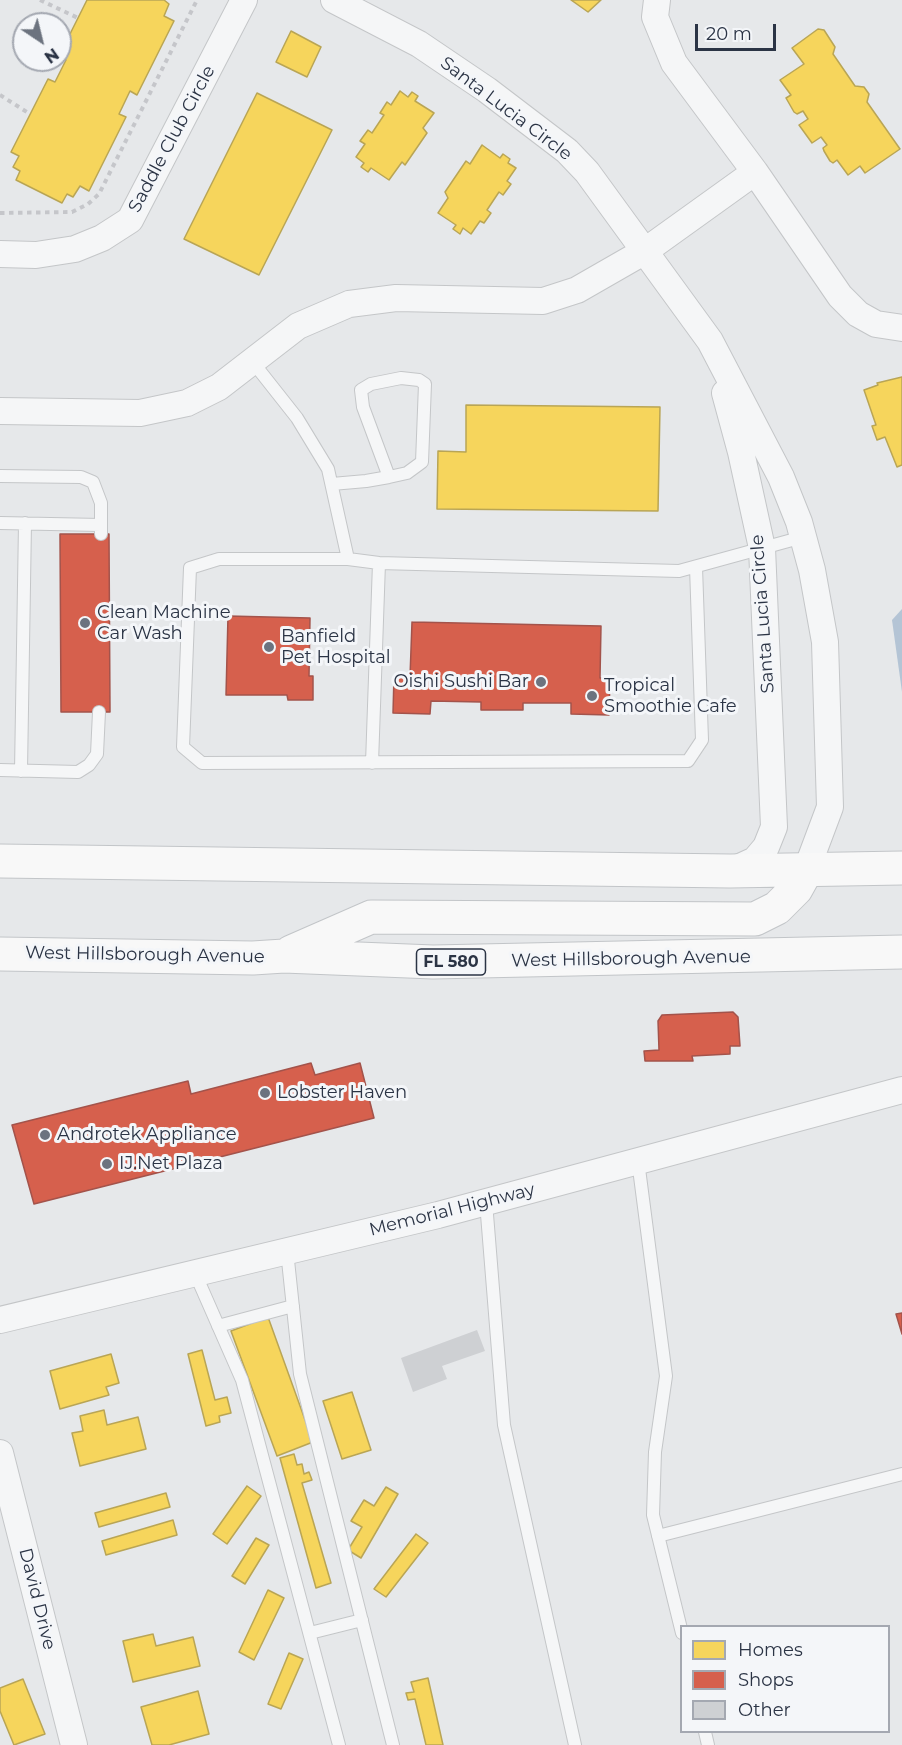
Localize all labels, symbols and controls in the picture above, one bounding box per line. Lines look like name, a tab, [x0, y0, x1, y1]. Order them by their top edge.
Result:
north arrow	[12, 12, 72, 72]
scale bar	[698, 12, 779, 50]
text: 20 m	[706, 23, 752, 45]
text: N	[41, 44, 62, 67]
street label: Santa Lucia Circle	[436, 52, 576, 166]
street label: Saddle Club Circle	[124, 62, 220, 216]
street label: Santa Lucia Circle	[747, 534, 779, 694]
place label: Clean Machine Car Wash	[97, 602, 231, 644]
marker: Clean Machine Car Wash	[78, 616, 92, 630]
place label: Banfield Pet Hospital	[281, 626, 391, 668]
marker: Banfield Pet Hospital	[262, 640, 276, 654]
place label: Oishi Sushi Bar	[393, 671, 529, 693]
marker: Oishi Sushi Bar	[534, 675, 548, 689]
place label: Tropical Smoothie Cafe	[604, 675, 737, 718]
marker: Tropical Smoothie Cafe	[585, 689, 599, 703]
street label: West Hillsborough Avenue	[25, 942, 265, 968]
street label: West Hillsborough Avenue	[511, 946, 751, 972]
road number: FL 580	[416, 949, 486, 975]
place label: Lobster Haven	[277, 1082, 407, 1104]
marker: Lobster Haven	[258, 1086, 272, 1100]
place label: Androtek Appliance	[57, 1124, 237, 1146]
marker: Androtek Appliance	[38, 1128, 52, 1142]
place label: IJ.Net Plaza	[119, 1153, 223, 1175]
marker: IJ.Net Plaza	[100, 1157, 114, 1171]
street label: Memorial Highway	[367, 1179, 537, 1241]
street label: David Drive	[14, 1546, 60, 1652]
legend	[680, 1625, 890, 1733]
text: Homes	[738, 1639, 803, 1661]
text: Shops	[738, 1669, 794, 1691]
text: Other	[738, 1699, 791, 1721]

